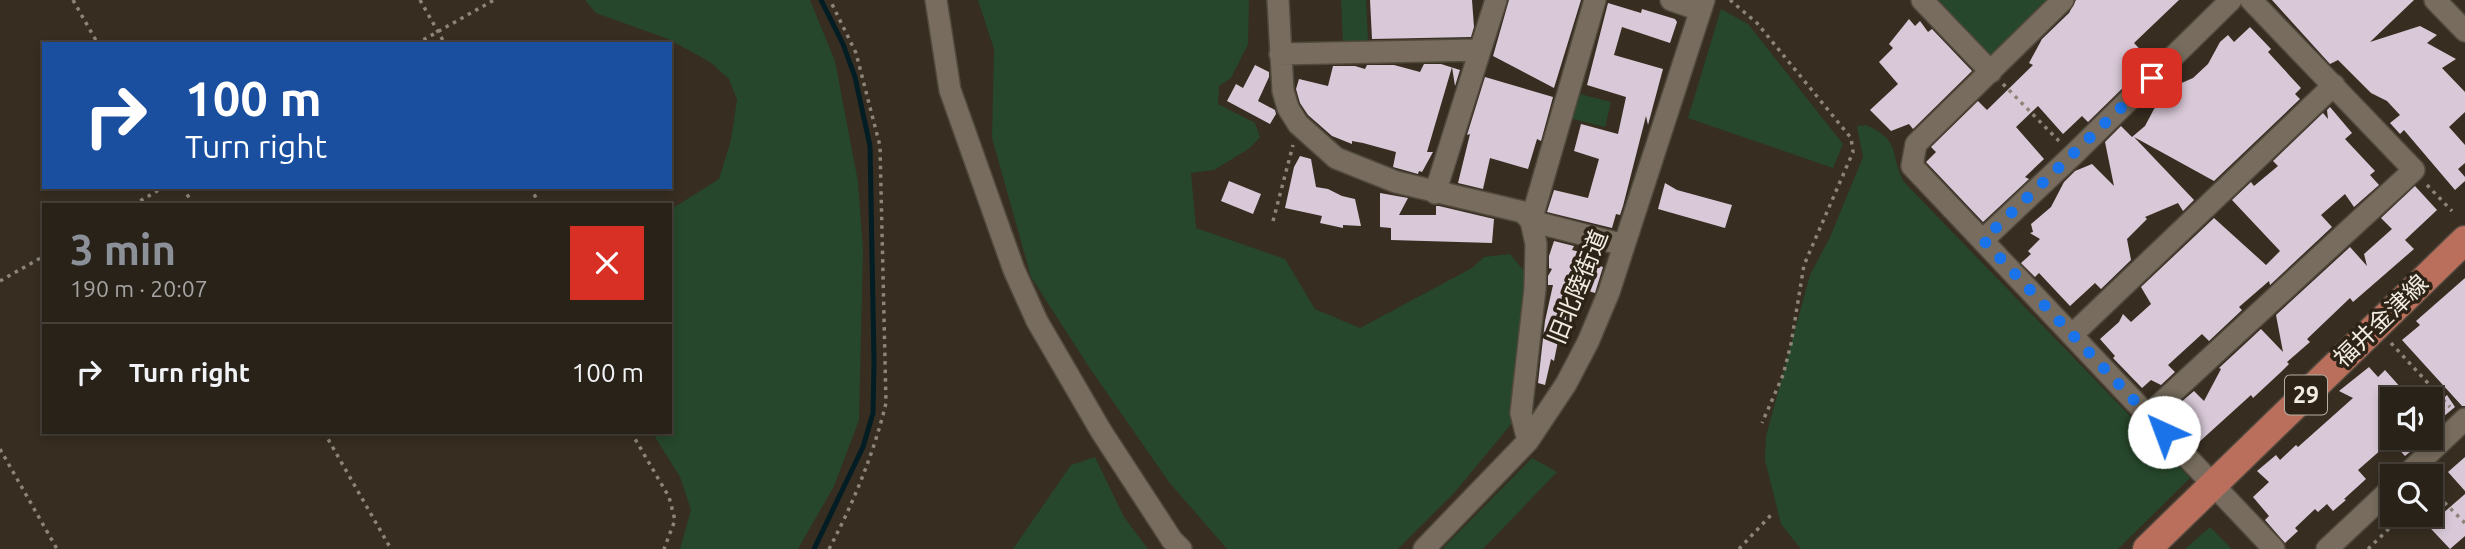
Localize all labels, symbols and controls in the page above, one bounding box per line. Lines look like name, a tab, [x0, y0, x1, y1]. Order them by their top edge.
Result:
pin	[2122, 48, 2182, 108]
icon: arrive	[2133, 59, 2171, 97]
icon: right	[70, 70, 161, 161]
text: 100 m	[185, 70, 322, 125]
text: Turn right	[185, 128, 327, 164]
text: 3 min	[70, 226, 176, 273]
button: close	[570, 226, 644, 300]
street label: 旧北陸街道	[1543, 226, 1613, 348]
street label: 福井金津線	[2328, 269, 2433, 372]
text: 190 m · 20:07	[70, 276, 208, 301]
icon: right	[70, 353, 108, 391]
text: Turn right	[129, 358, 250, 387]
text: 100 m	[572, 358, 644, 387]
road number: 29	[2285, 376, 2327, 414]
map controls	[2380, 387, 2443, 527]
button: sound	[2380, 387, 2443, 450]
position arrow	[2127, 395, 2201, 469]
button: search	[2380, 464, 2443, 527]

